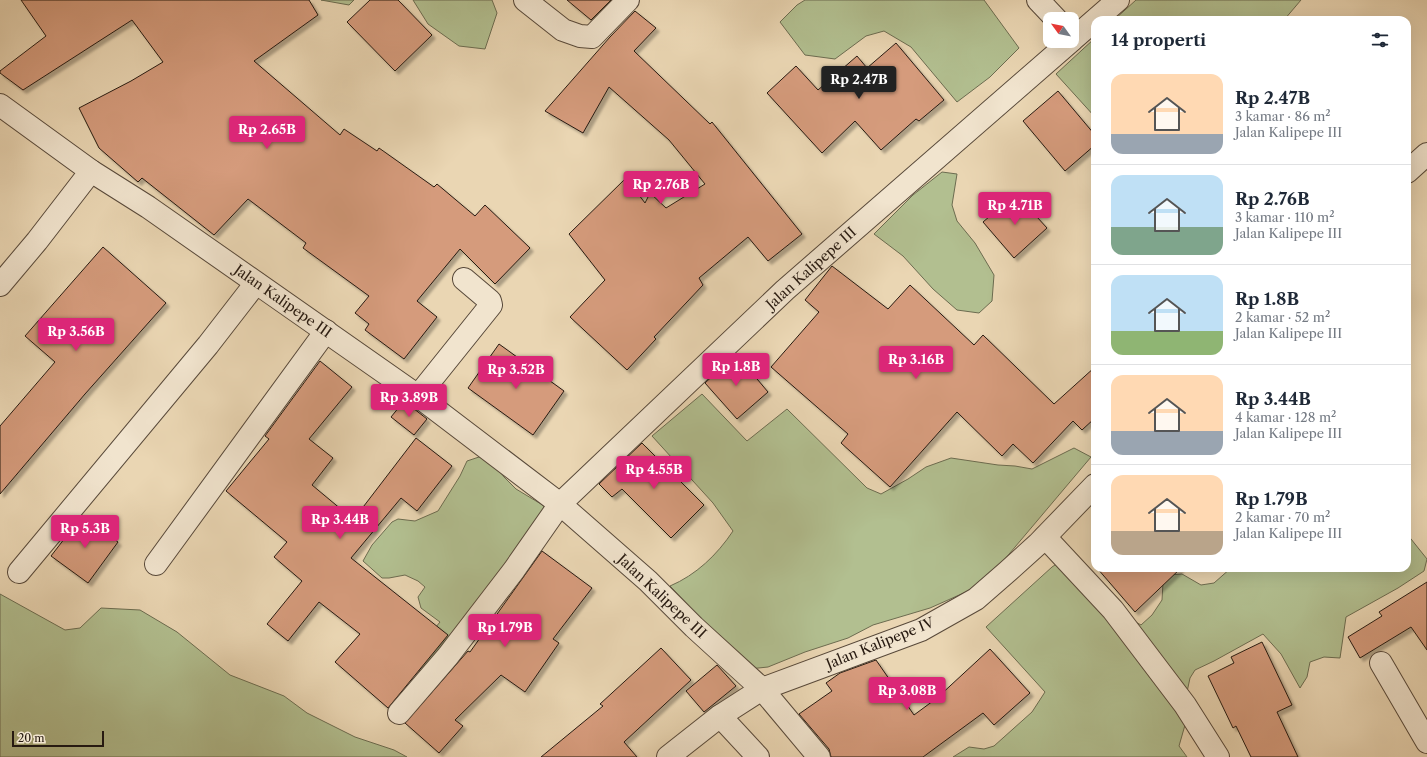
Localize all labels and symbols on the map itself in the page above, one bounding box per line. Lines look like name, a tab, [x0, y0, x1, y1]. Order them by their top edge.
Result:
north arrow	[1043, 12, 1079, 48]
pin: Rp 2.47B	[818, 66, 900, 100]
pin: Rp 2.65B	[226, 116, 308, 150]
pin: Rp 2.76B	[620, 171, 702, 205]
pin: Rp 4.71B	[974, 192, 1056, 226]
street label: Jalan Kalipepe III	[761, 223, 860, 315]
street label: Jalan Kalipepe III	[229, 259, 335, 341]
pin: Rp 3.56B	[35, 318, 117, 352]
pin: Rp 3.16B	[875, 346, 957, 380]
pin: Rp 1.8B	[699, 353, 773, 387]
pin: Rp 3.52B	[475, 356, 557, 390]
pin: Rp 3.89B	[368, 384, 450, 418]
pin: Rp 4.55B	[613, 456, 695, 490]
pin: Rp 3.44B	[299, 506, 381, 540]
pin: Rp 5.3B	[48, 515, 122, 549]
street label: Jalan Kalipepe III	[612, 549, 710, 642]
street label: Jalan Kalipepe IV	[821, 613, 937, 674]
pin: Rp 1.79B	[464, 614, 546, 648]
pin: Rp 3.08B	[866, 677, 948, 711]
scale bar	[12, 729, 104, 748]

